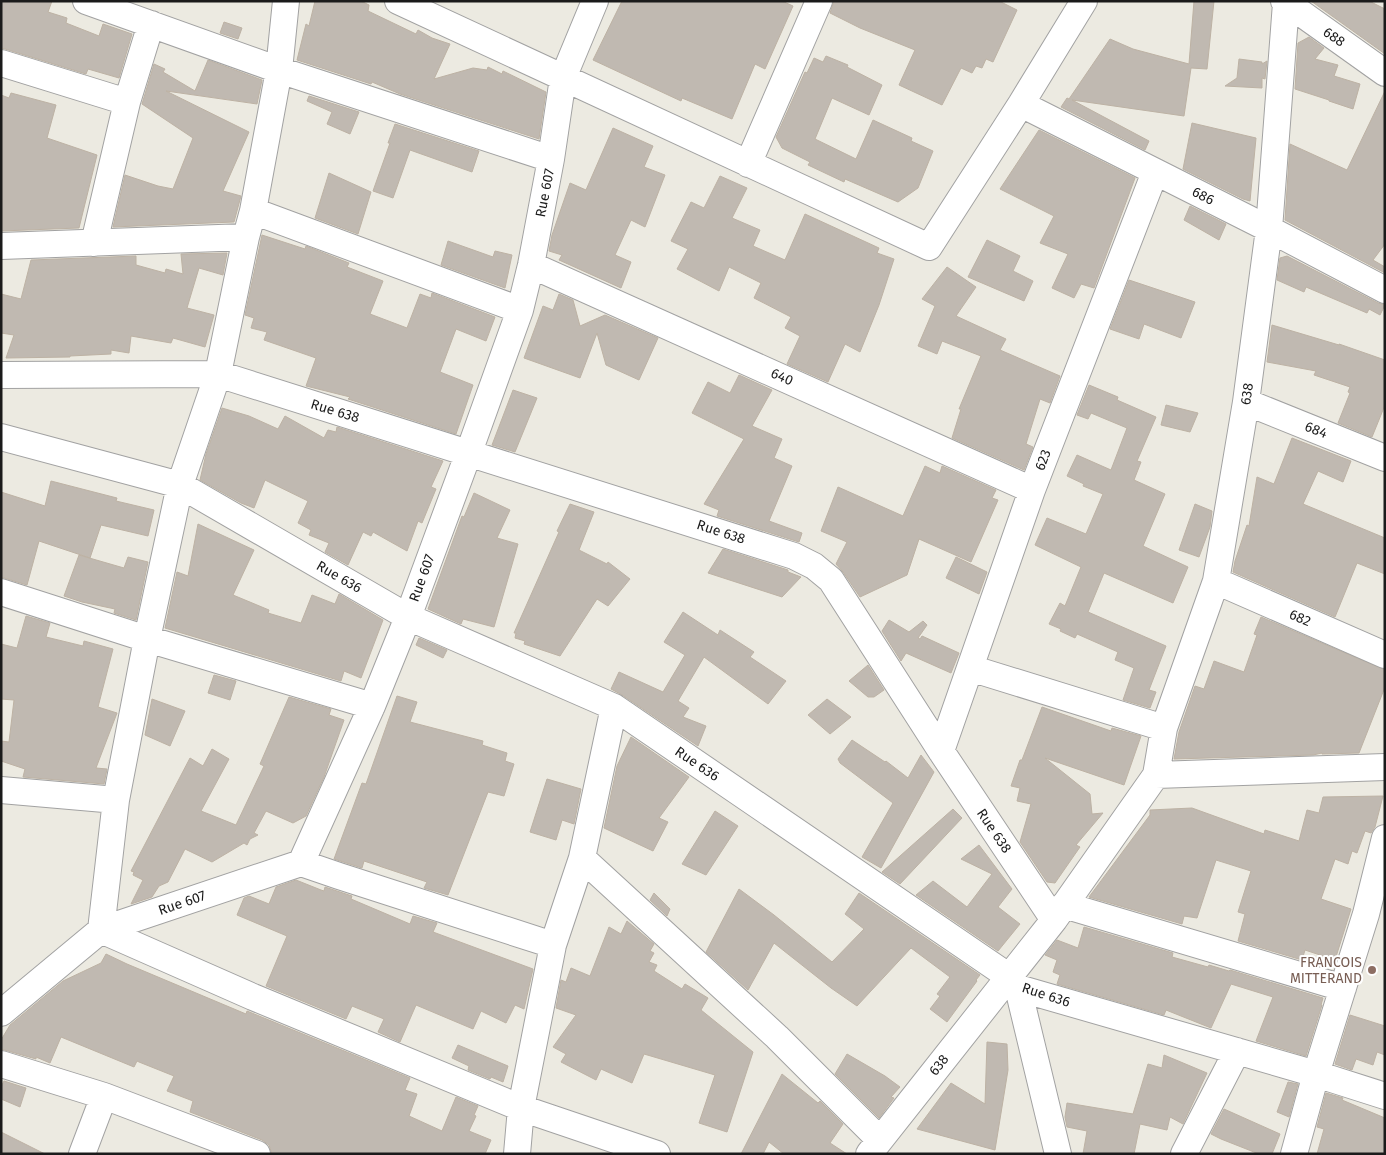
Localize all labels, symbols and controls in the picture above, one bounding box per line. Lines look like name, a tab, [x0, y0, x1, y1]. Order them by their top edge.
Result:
street label: 688	[1320, 23, 1348, 51]
street label: Rue 607	[532, 167, 558, 219]
street label: 686	[1189, 183, 1217, 209]
street label: 640	[768, 365, 796, 389]
street label: 638	[1237, 382, 1257, 406]
street label: Rue 638	[309, 396, 362, 427]
street label: 684	[1302, 418, 1330, 442]
street label: 623	[1031, 447, 1055, 473]
street label: Rue 638	[695, 516, 748, 548]
street label: Rue 607	[406, 552, 438, 604]
street label: Rue 636	[313, 557, 365, 597]
street label: 682	[1287, 606, 1313, 630]
street label: Rue 636	[672, 743, 722, 785]
street label: Rue 638	[973, 806, 1015, 857]
street label: Rue 607	[156, 887, 208, 919]
place label: FRANCOIS MITTERAND	[1290, 954, 1362, 987]
marker: FRANCOIS MITTERAND	[1366, 964, 1378, 976]
street label: Rue 636	[1020, 979, 1072, 1011]
street label: 638	[926, 1051, 953, 1079]

